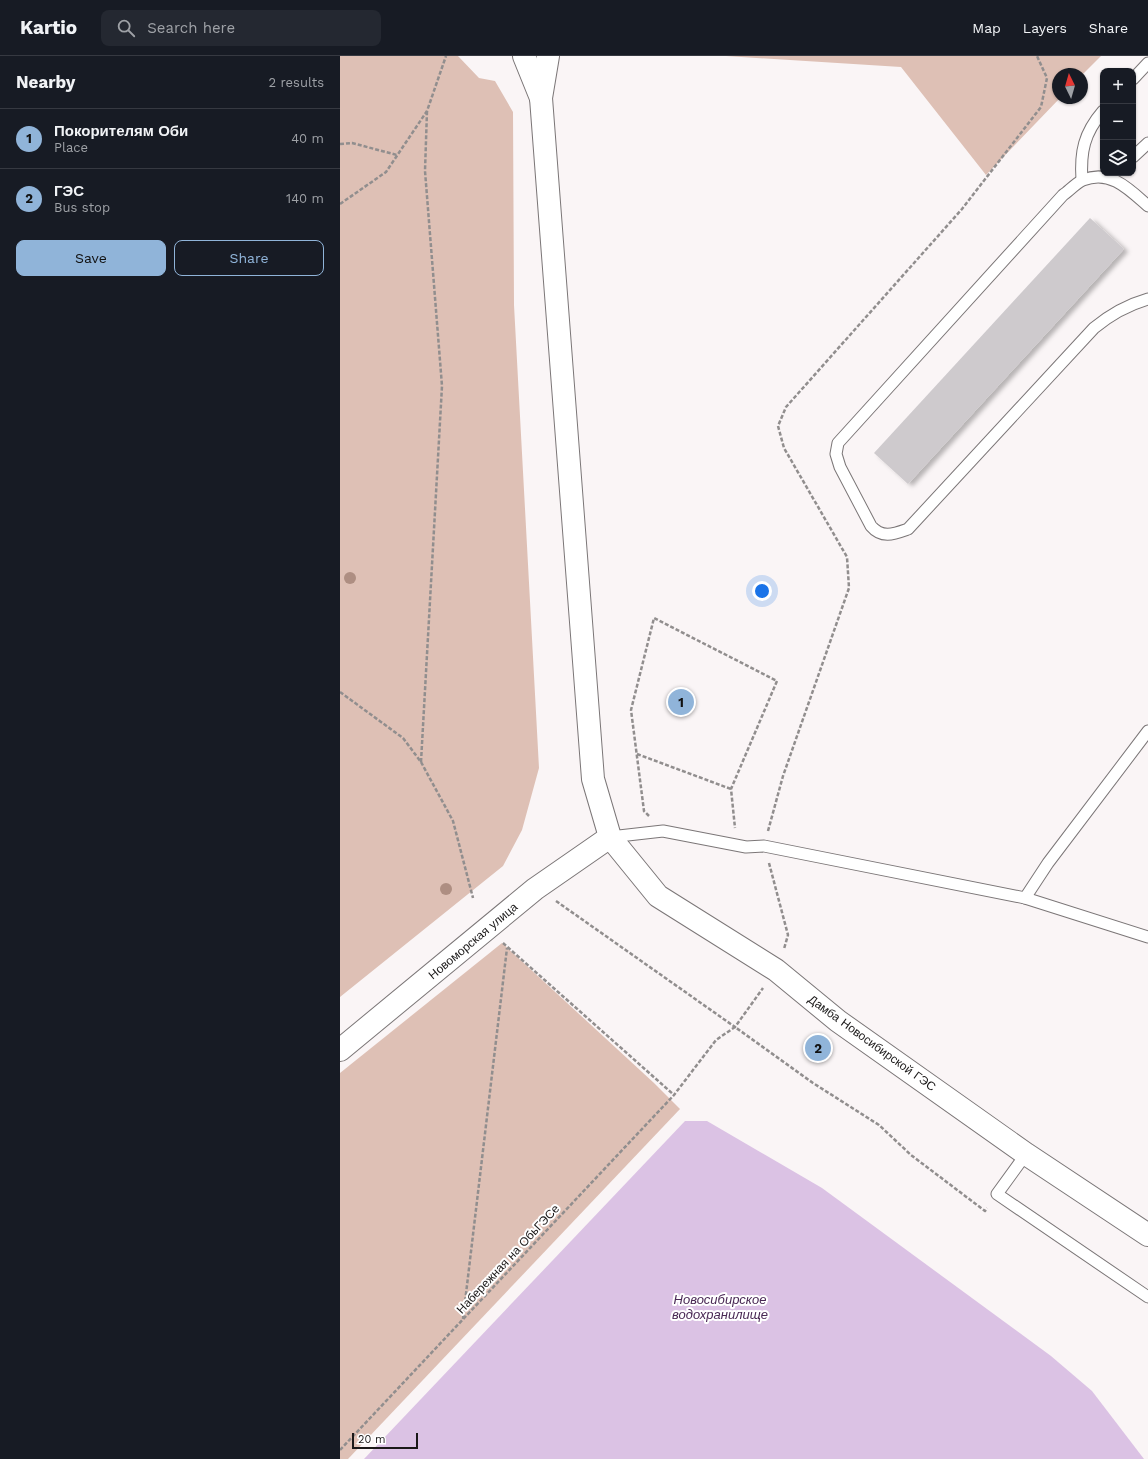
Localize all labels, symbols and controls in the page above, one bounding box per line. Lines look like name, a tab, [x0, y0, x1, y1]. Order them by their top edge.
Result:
search box	[101, 10, 381, 46]
text: Kartio	[20, 16, 77, 39]
icon: search	[115, 17, 137, 39]
text: Search here	[147, 19, 235, 37]
text: Map	[972, 20, 1001, 36]
text: Layers	[1023, 20, 1067, 36]
text: Share	[1089, 20, 1128, 36]
north arrow	[1052, 68, 1088, 104]
map controls	[1100, 68, 1136, 176]
button: +	[1100, 68, 1136, 104]
text: Nearby	[16, 72, 75, 92]
text: 2 results	[269, 75, 324, 90]
button: −	[1100, 104, 1136, 140]
text: Покорителям Оби	[54, 122, 188, 140]
text: 1	[26, 131, 32, 146]
text: 40 m	[291, 131, 324, 146]
text: Place	[54, 140, 88, 155]
button: layers	[1100, 140, 1136, 176]
text: ГЭС	[54, 182, 84, 200]
text: 2	[25, 191, 33, 206]
text: 140 m	[286, 191, 324, 206]
text: Bus stop	[54, 200, 110, 215]
button: Save	[16, 240, 166, 276]
button: Share	[174, 240, 324, 276]
your location	[752, 581, 772, 601]
pin: 1	[668, 687, 694, 717]
street label: Новоморская улица	[426, 900, 520, 982]
street label: Дамба Новосибирской ГЭС	[806, 992, 939, 1094]
pin: 2	[805, 1033, 831, 1063]
street label: Набережная на ОбьГЭСе	[454, 1201, 563, 1317]
water label: Новосибирское водохранилище	[672, 1292, 768, 1322]
scale bar	[352, 1431, 418, 1450]
text: 20 m	[358, 1433, 386, 1446]

